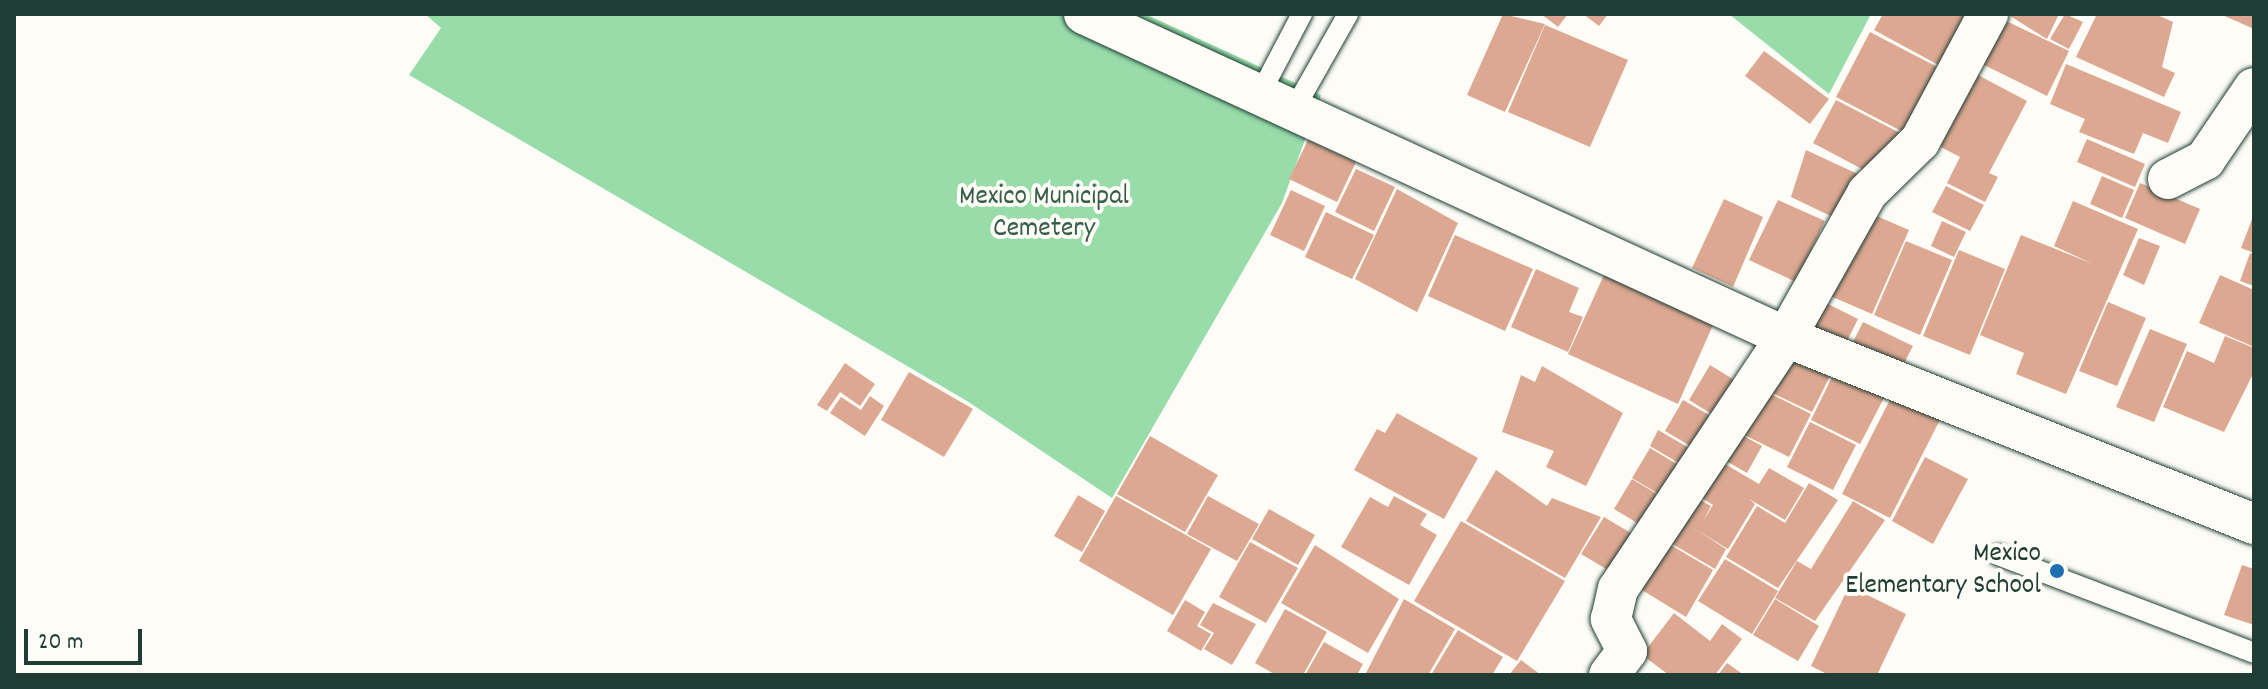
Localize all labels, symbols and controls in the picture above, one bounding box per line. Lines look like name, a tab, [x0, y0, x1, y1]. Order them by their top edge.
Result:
park label: Mexico Municipal Cemetery	[959, 181, 1129, 247]
place label: Mexico Elementary School	[1845, 538, 2041, 604]
marker: Mexico Elementary School	[2048, 562, 2066, 580]
scale bar	[28, 613, 146, 663]
text: 20 m	[38, 626, 84, 660]

